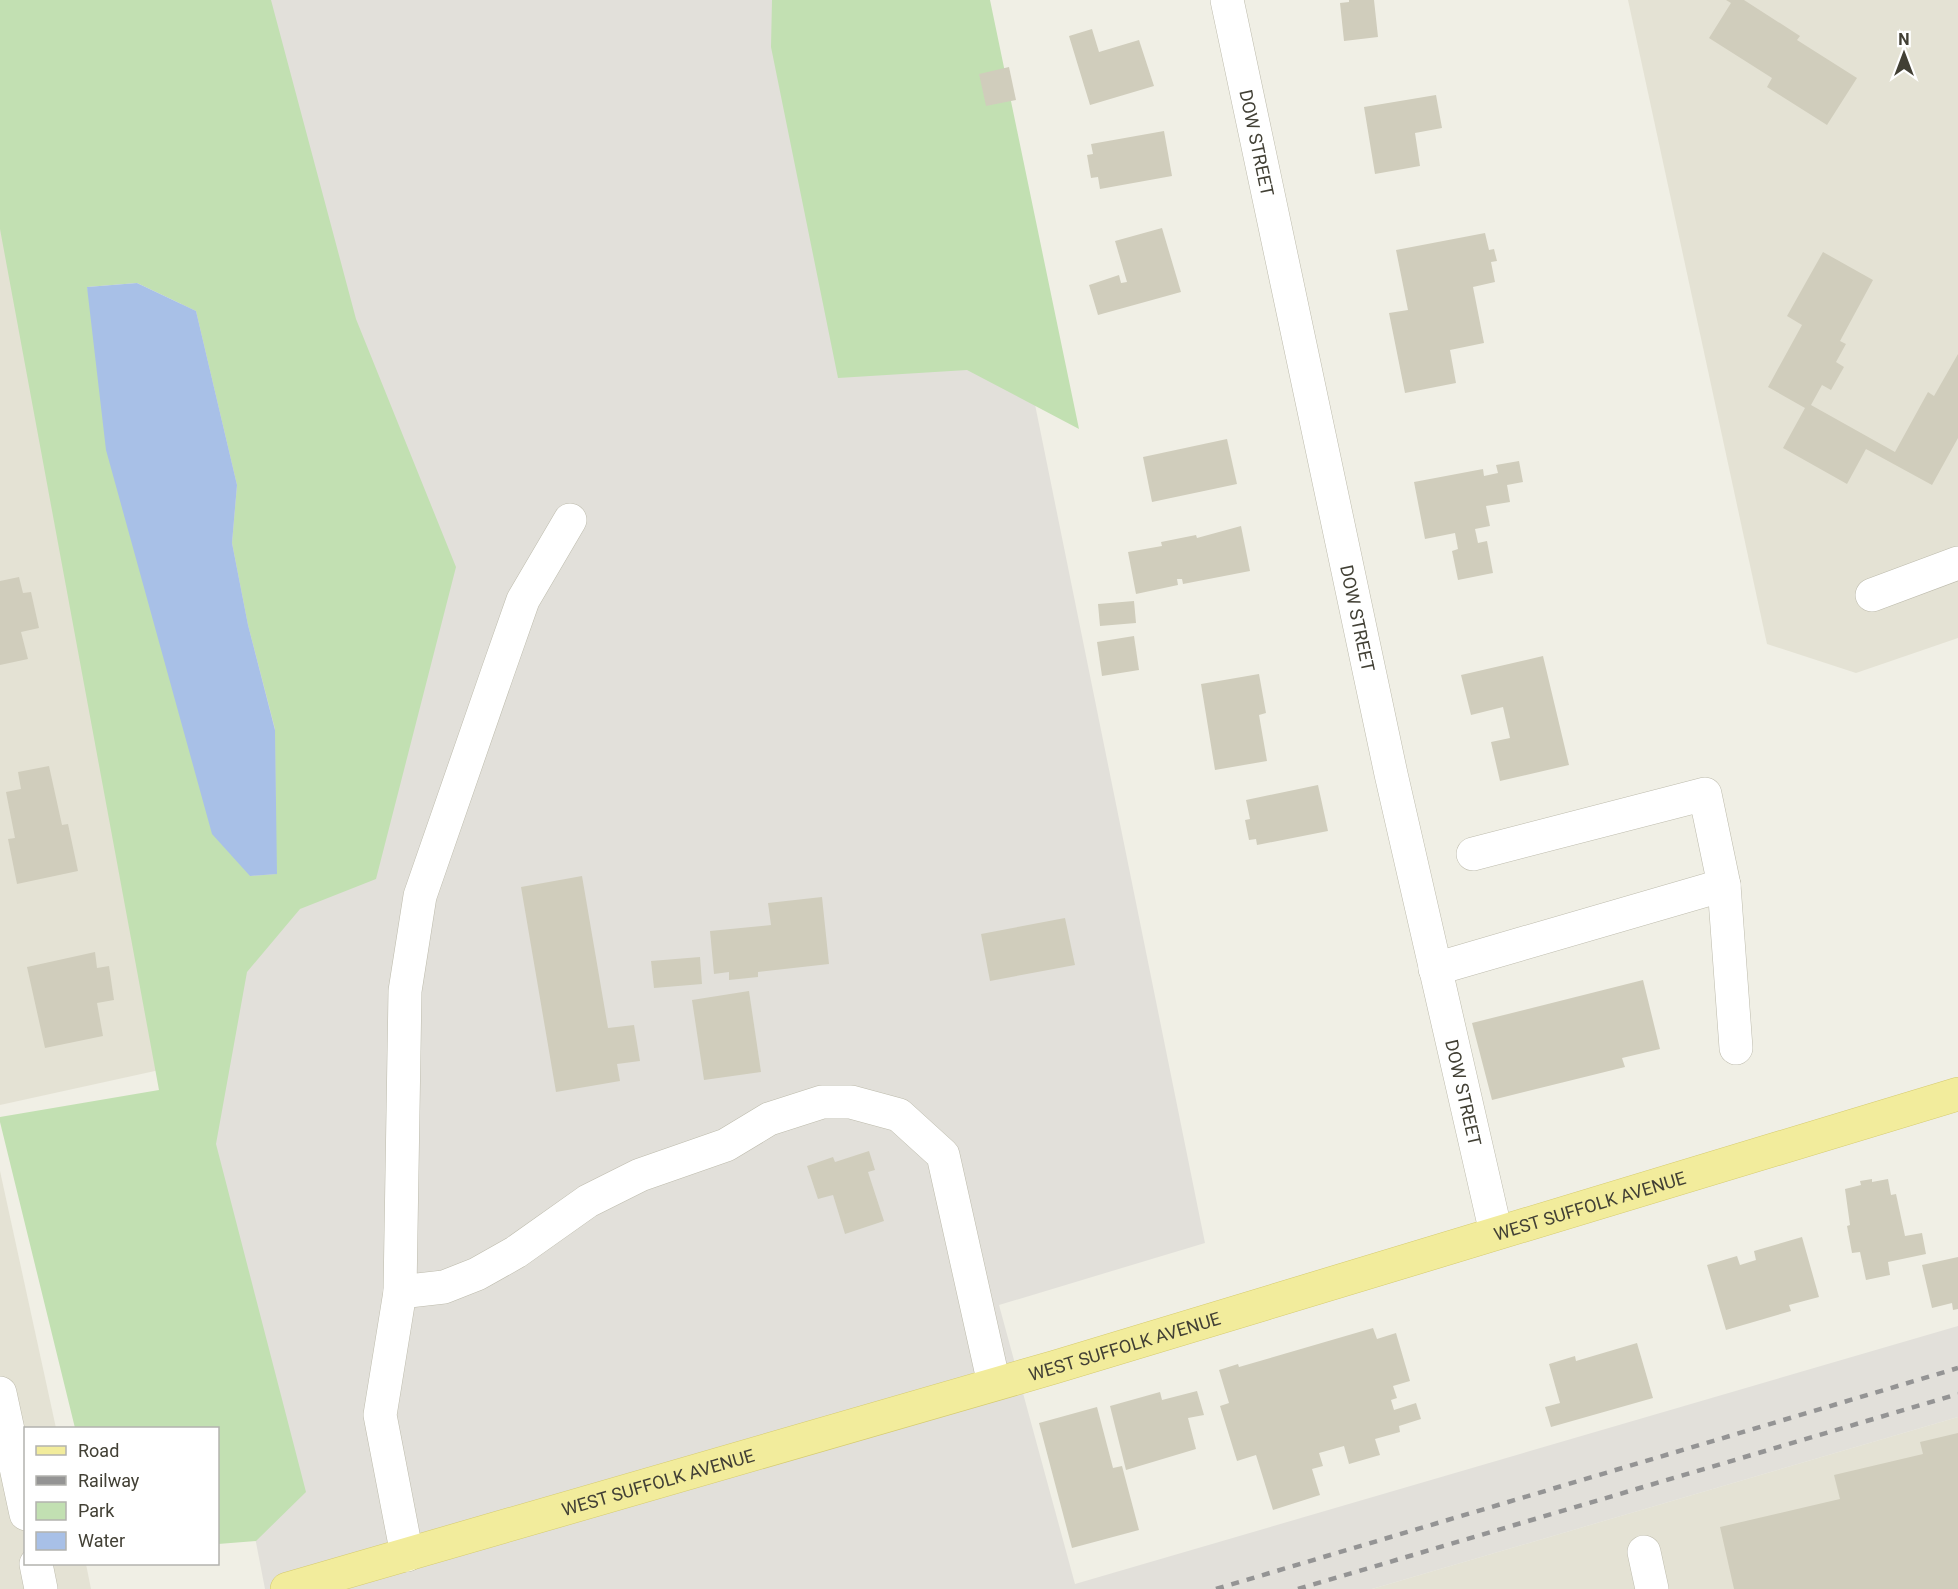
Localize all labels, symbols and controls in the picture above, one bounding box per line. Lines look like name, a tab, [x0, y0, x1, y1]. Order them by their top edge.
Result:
north arrow	[1874, 24, 1934, 84]
text: N	[1898, 30, 1910, 49]
street label: DOW STREET	[1236, 88, 1279, 198]
street label: DOW STREET	[1336, 563, 1380, 674]
street label: DOW STREET	[1442, 1037, 1486, 1148]
street label: WEST SUFFOLK AVENUE	[1491, 1166, 1688, 1244]
street label: WEST SUFFOLK AVENUE	[1026, 1307, 1223, 1385]
legend	[24, 1427, 219, 1565]
text: Road	[78, 1440, 119, 1461]
street label: WEST SUFFOLK AVENUE	[559, 1444, 756, 1520]
text: Railway	[78, 1470, 140, 1491]
text: Park	[78, 1500, 115, 1521]
text: Water	[78, 1530, 125, 1551]

